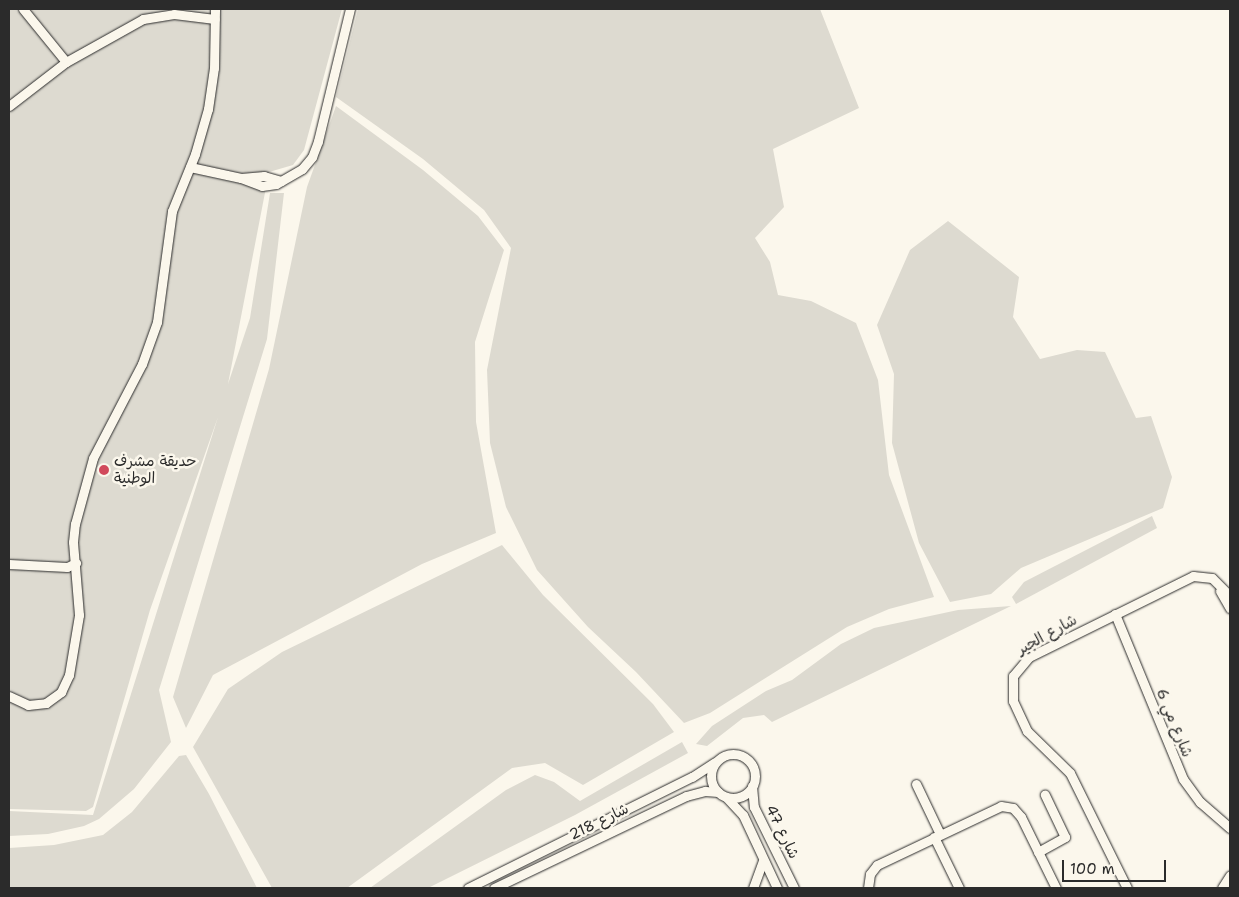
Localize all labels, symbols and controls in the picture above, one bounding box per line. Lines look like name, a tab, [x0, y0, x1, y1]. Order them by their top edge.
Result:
place label: حديقة مشرف الوطنية	[114, 452, 196, 487]
marker: حديقة مشرف الوطنية	[98, 464, 110, 476]
street label: شارع الجير	[1014, 611, 1080, 659]
street label: شارع مي 6	[1152, 686, 1196, 760]
street label: شارع 218	[566, 800, 632, 844]
street label: شارع 47	[761, 802, 803, 862]
scale bar	[1064, 850, 1168, 882]
text: 100 m	[1070, 859, 1115, 879]

